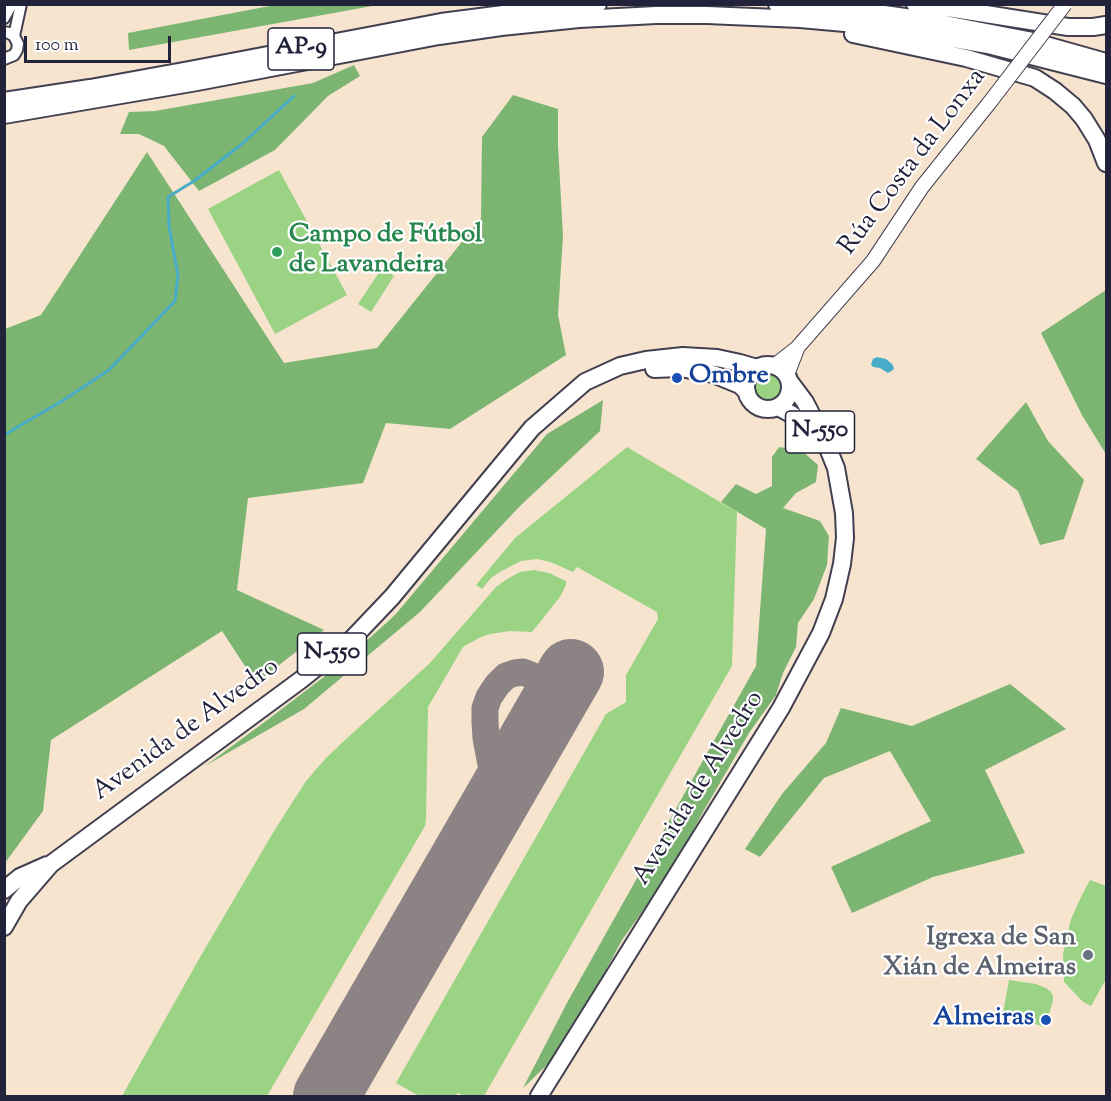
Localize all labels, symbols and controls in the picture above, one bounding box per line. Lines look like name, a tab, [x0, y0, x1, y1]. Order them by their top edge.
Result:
scale bar	[27, 24, 174, 62]
road number: AP-9	[268, 28, 334, 70]
text: 100 m	[35, 33, 79, 59]
street label: Rúa Costa da Lonxa	[834, 64, 994, 262]
place label: Campo de Fútbol de Lavandeira	[289, 221, 482, 282]
marker: Campo de Fútbol de Lavandeira	[270, 245, 284, 259]
place label: Ombre	[689, 362, 769, 394]
marker: Ombre	[670, 371, 684, 385]
road number: N-550	[786, 411, 854, 453]
road number: N-550	[298, 633, 366, 675]
street label: Avenida de Alvedro	[88, 653, 286, 809]
street label: Avenida de Alvedro	[628, 686, 772, 892]
place label: Igrexa de San Xián de Almeiras	[883, 924, 1076, 986]
marker: Igrexa de San Xián de Almeiras	[1081, 948, 1095, 962]
place label: Almeiras	[933, 1004, 1034, 1036]
marker: Almeiras	[1039, 1013, 1053, 1027]

